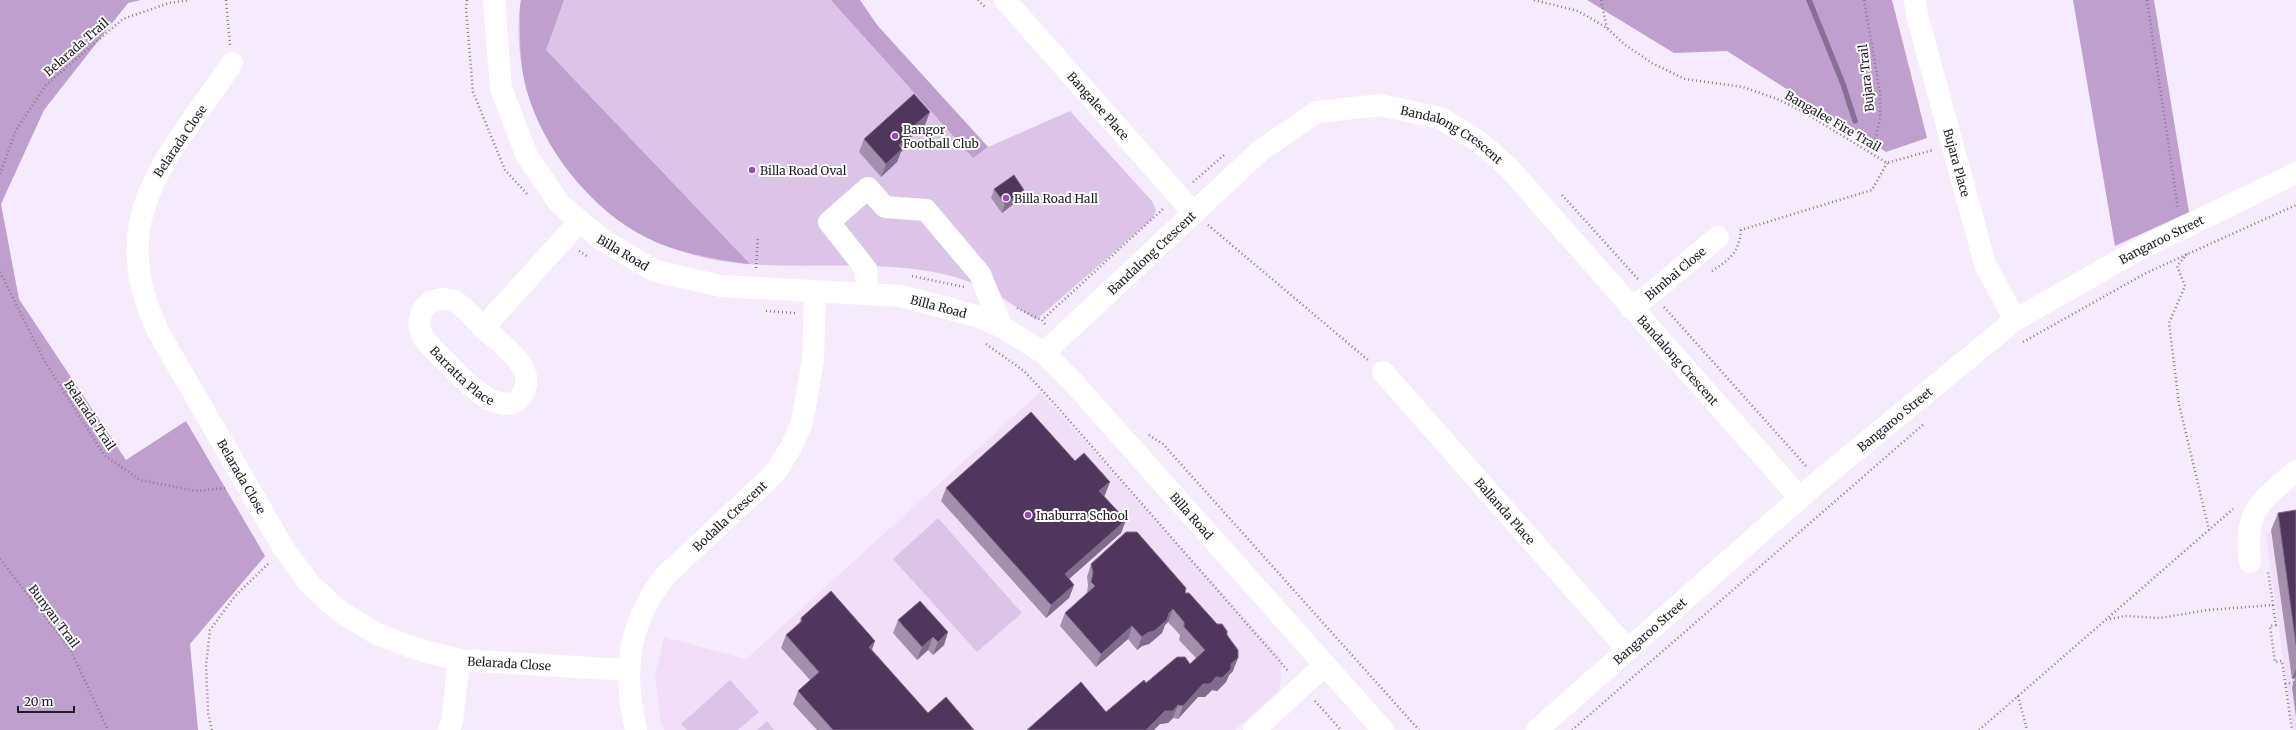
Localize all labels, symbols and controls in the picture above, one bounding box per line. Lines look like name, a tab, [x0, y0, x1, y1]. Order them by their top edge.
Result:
street label: Belarada Trail	[41, 15, 112, 79]
street label: Bujara Trail	[1855, 43, 1877, 112]
street label: Bangalee Place	[1064, 68, 1133, 143]
street label: Bangalee Fire Trail	[1782, 87, 1884, 155]
street label: Belarada Close	[150, 102, 210, 180]
street label: Bandalong Crescent	[1399, 102, 1506, 167]
place label: Bangor Football Club	[903, 122, 979, 151]
street label: Bujara Place	[1941, 127, 1974, 198]
marker: Bangor Football Club	[890, 131, 900, 141]
place label: Billa Road Oval	[760, 163, 847, 178]
marker: Billa Road Oval	[747, 165, 757, 175]
place label: Billa Road Hall	[1014, 191, 1098, 206]
marker: Billa Road Hall	[1001, 193, 1011, 203]
street label: Bandalong Crescent	[1104, 208, 1199, 297]
street label: Bangaroo Street	[2116, 212, 2206, 267]
street label: Billa Road	[594, 231, 652, 273]
street label: Bimbai Close	[1641, 243, 1709, 303]
street label: Billa Road	[909, 291, 969, 321]
street label: Bandalong Crescent	[1634, 312, 1722, 408]
street label: Barratta Place	[427, 343, 497, 408]
street label: Belarada Trail	[61, 377, 119, 453]
street label: Bangaroo Street	[1854, 383, 1936, 454]
street label: Belarada Close	[214, 436, 269, 516]
street label: Ballanda Place	[1472, 475, 1539, 547]
street label: Bodalla Crescent	[689, 477, 770, 554]
street label: Billa Road	[1167, 489, 1217, 542]
place label: Inaburra School	[1036, 508, 1129, 523]
marker: Inaburra School	[1023, 510, 1033, 520]
street label: Bunyan Trail	[25, 582, 83, 651]
street label: Bangaroo Street	[1610, 594, 1689, 667]
street label: Belarada Close	[467, 653, 552, 673]
scale bar	[18, 688, 74, 714]
text: 20 m	[24, 694, 53, 709]

